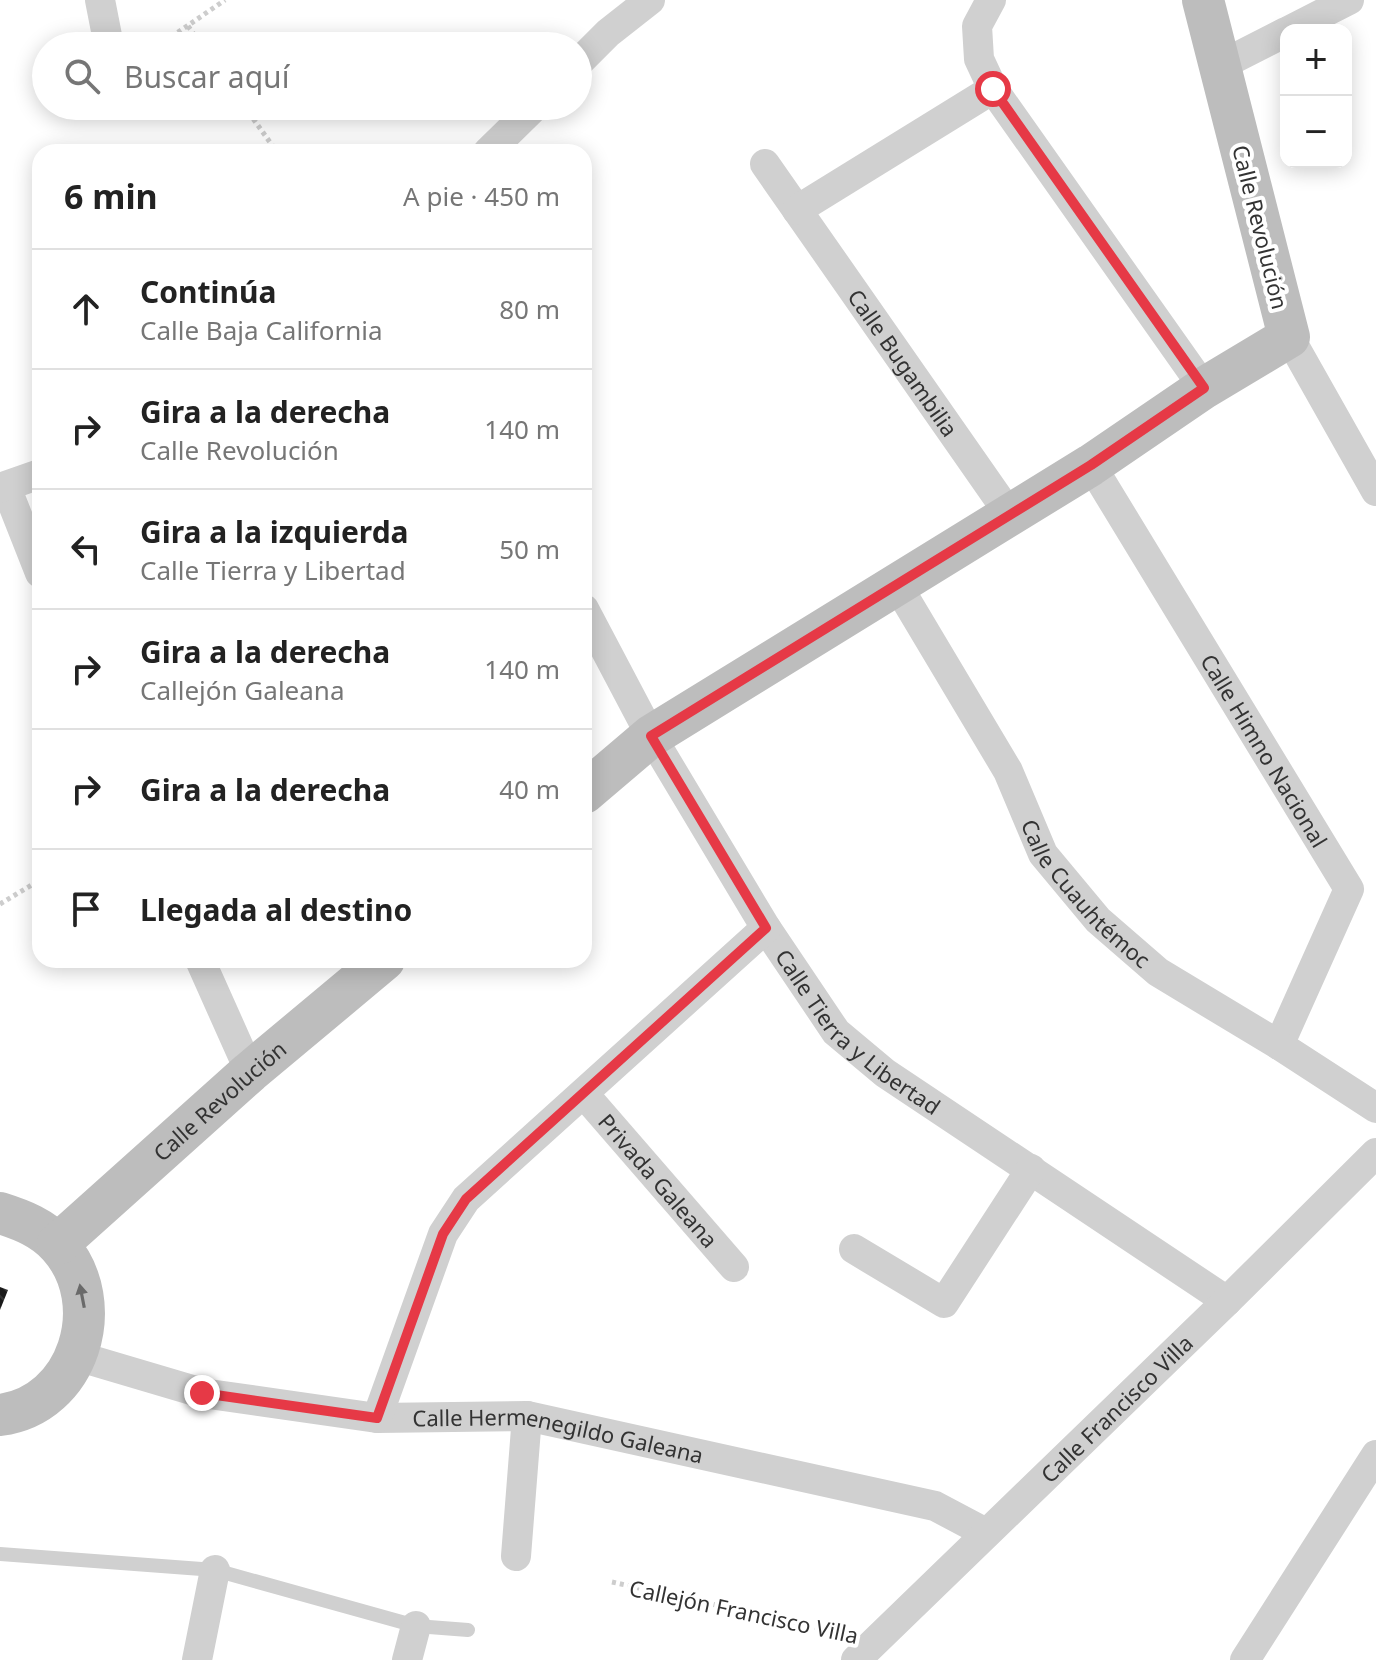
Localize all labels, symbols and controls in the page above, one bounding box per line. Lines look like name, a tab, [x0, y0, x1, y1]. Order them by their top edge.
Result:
map controls	[1280, 24, 1352, 168]
button: +	[1280, 24, 1352, 96]
search box	[32, 32, 592, 120]
icon: search	[60, 54, 104, 98]
text: Buscar aquí	[124, 56, 289, 97]
route start	[975, 71, 1011, 107]
button: −	[1280, 96, 1352, 168]
street label: Calle Revolución	[1226, 142, 1296, 312]
text: 6 min	[64, 173, 158, 219]
text: A pie · 450 m	[403, 178, 560, 214]
text: Continúa	[140, 271, 276, 312]
street label: Calle Bugambilia	[842, 283, 965, 442]
icon: ahead	[64, 287, 108, 331]
text: 80 m	[499, 291, 560, 327]
text: Calle Baja California	[140, 312, 383, 348]
text: Gira a la derecha	[140, 391, 390, 432]
icon: right	[64, 407, 108, 451]
text: 140 m	[484, 411, 560, 447]
text: Calle Revolución	[140, 432, 339, 468]
text: Gira a la izquierda	[140, 511, 409, 552]
icon: left	[64, 527, 108, 571]
text: 50 m	[499, 531, 560, 567]
text: Calle Tierra y Libertad	[140, 552, 406, 588]
text: Gira a la derecha	[140, 631, 390, 672]
icon: right	[64, 647, 108, 691]
street label: Calle Himno Nacional	[1194, 648, 1335, 853]
text: 140 m	[484, 651, 560, 687]
text: Callejón Galeana	[140, 672, 345, 708]
icon: right	[64, 767, 108, 811]
text: Gira a la derecha	[140, 769, 390, 810]
text: 40 m	[499, 771, 560, 807]
street label: Calle Cuauhtémoc	[1015, 815, 1157, 974]
icon: arrive	[64, 887, 108, 931]
text: Llegada al destino	[140, 889, 412, 930]
street label: Calle Tierra y Libertad	[769, 943, 946, 1121]
street label: Calle Revolución	[146, 1033, 292, 1167]
street label: Privada Galeana	[592, 1107, 725, 1253]
one-way arrow	[76, 1284, 88, 1309]
street label: Calle Francisco Villa	[1034, 1328, 1199, 1489]
route end	[184, 1375, 220, 1411]
street label: Calle Hermenegildo Galeana	[412, 1401, 706, 1469]
street label: Callejón Francisco Villa	[627, 1572, 861, 1650]

